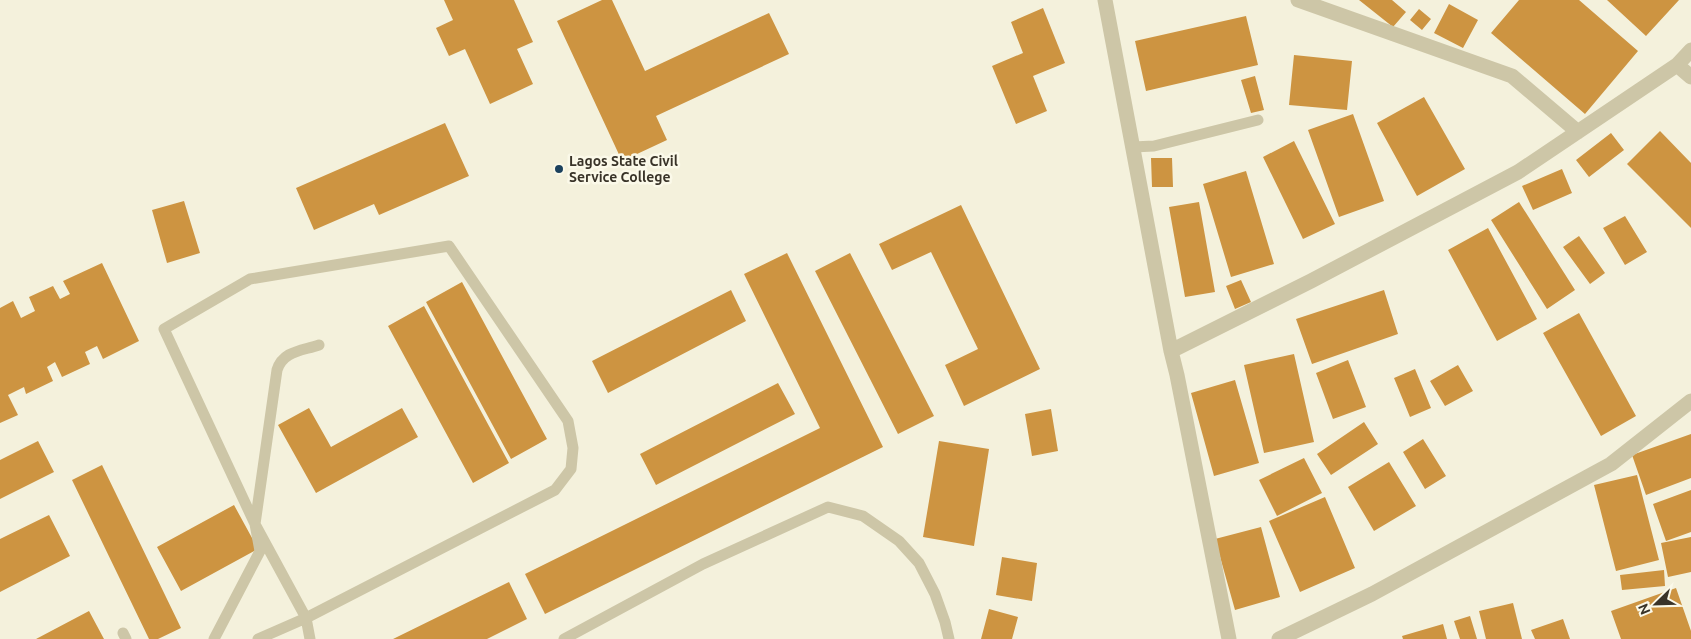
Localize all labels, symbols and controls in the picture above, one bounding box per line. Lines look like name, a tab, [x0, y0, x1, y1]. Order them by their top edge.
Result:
place label: Lagos State Civil Service College	[569, 153, 678, 185]
marker: Lagos State Civil Service College	[553, 163, 565, 175]
north arrow	[1631, 579, 1681, 629]
text: N	[1635, 601, 1653, 617]

